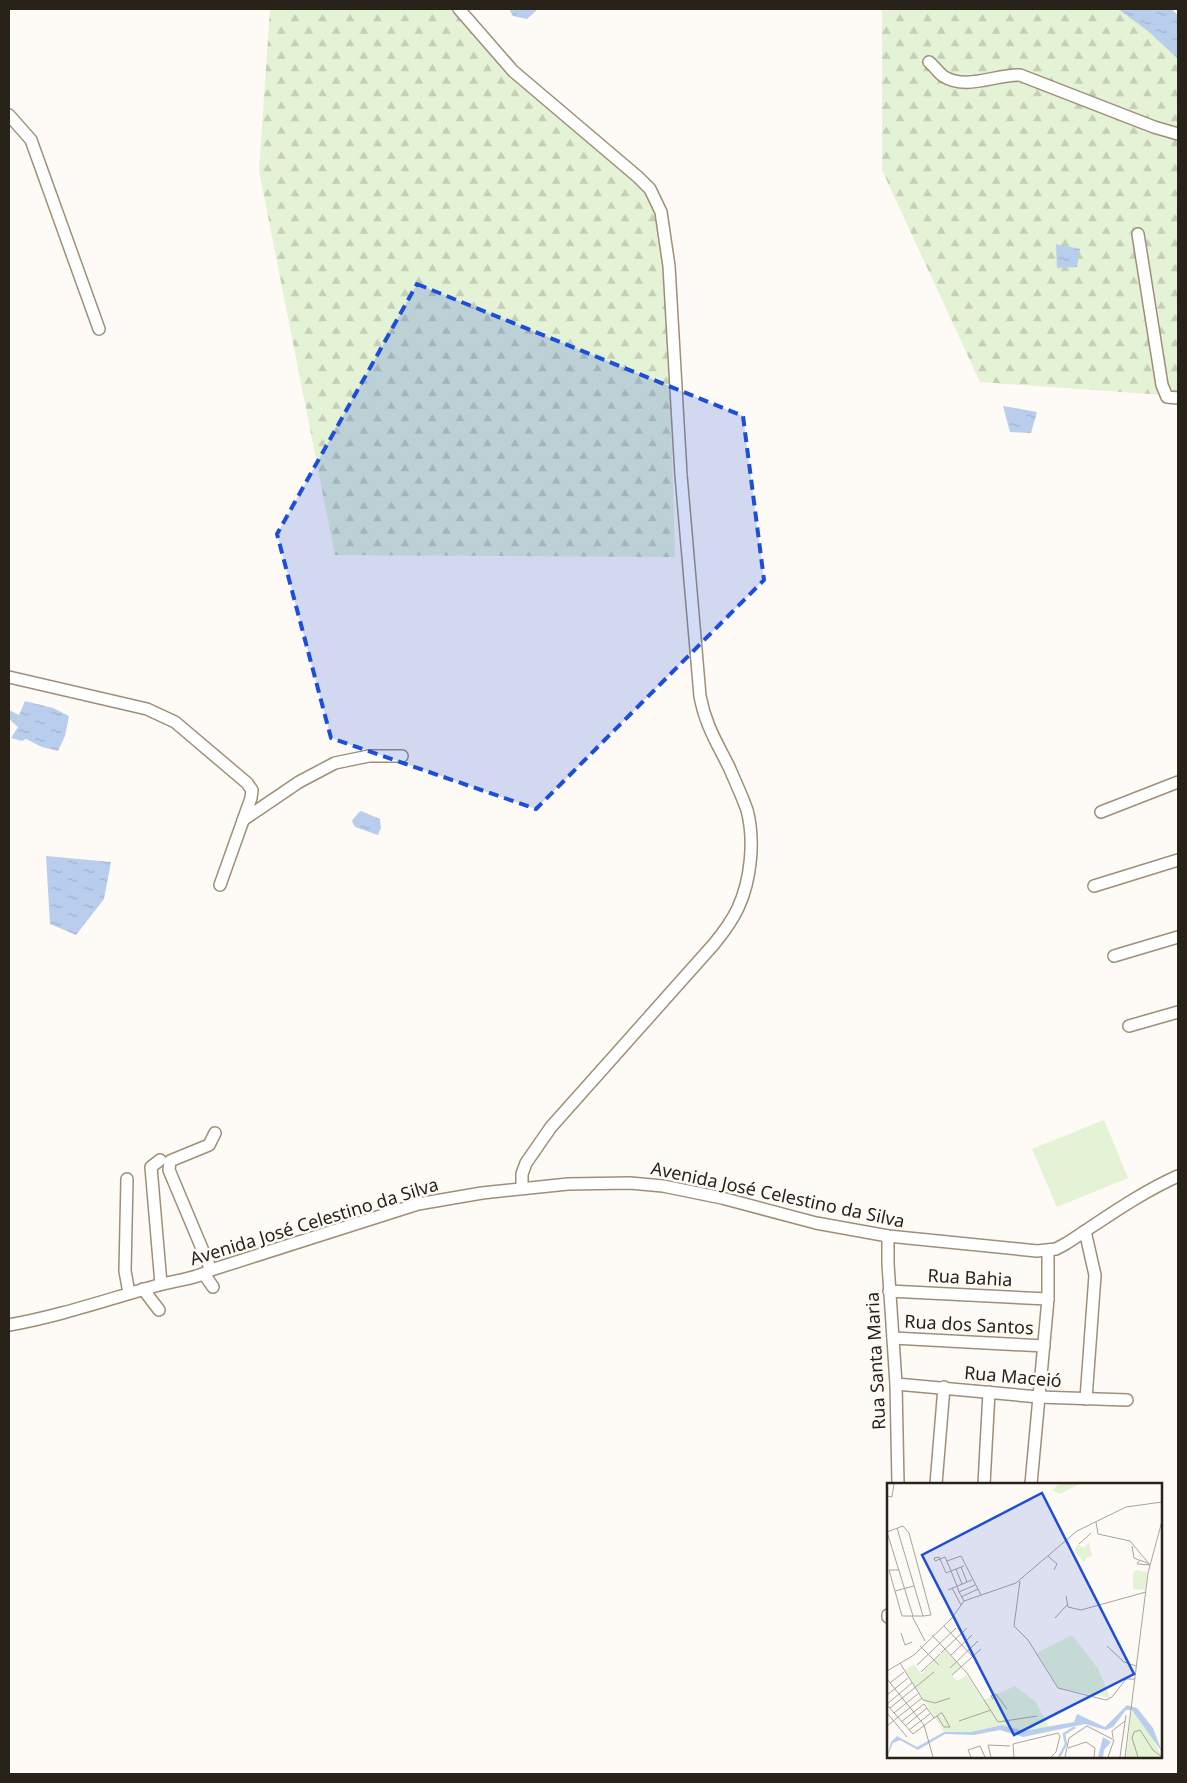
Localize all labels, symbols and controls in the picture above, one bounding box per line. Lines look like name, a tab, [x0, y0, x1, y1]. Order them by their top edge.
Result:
street label: Avenida José Celestino da Silva	[649, 1155, 907, 1233]
street label: Avenida José Celestino da Silva	[187, 1172, 441, 1270]
street label: Rua Bahia	[927, 1263, 1013, 1291]
street label: Rua Santa Maria	[859, 1291, 891, 1431]
street label: Rua dos Santos	[904, 1309, 1034, 1339]
street label: Rua Maceió	[963, 1360, 1063, 1392]
inset map	[887, 1483, 1162, 1758]

